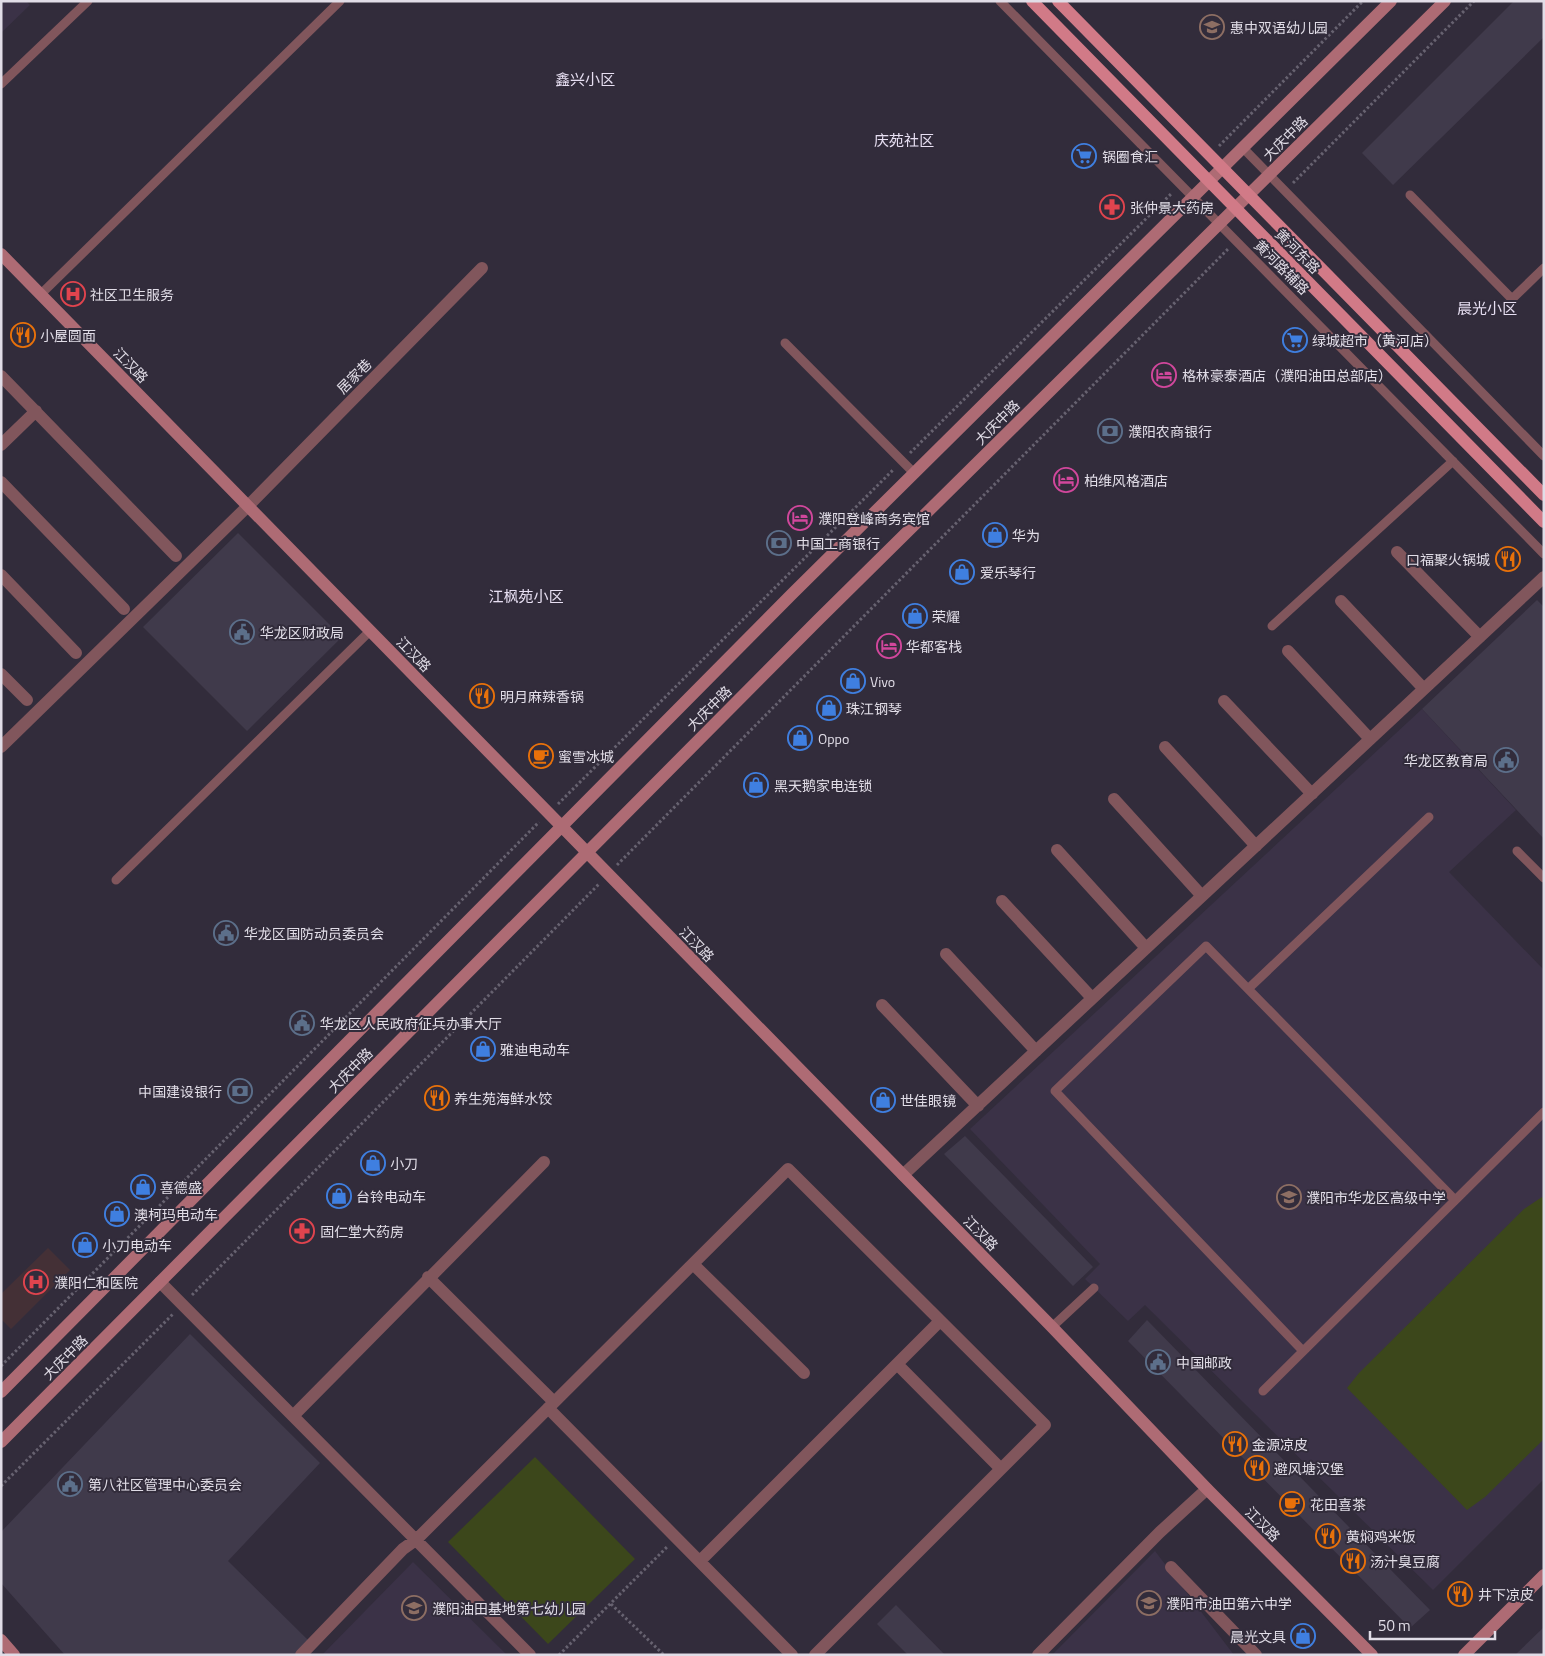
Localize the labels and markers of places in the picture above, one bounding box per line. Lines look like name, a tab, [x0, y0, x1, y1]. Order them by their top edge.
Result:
school or university icon: 惠中双语幼儿园	[1199, 14, 1225, 40]
place label: 惠中双语幼儿园	[1230, 17, 1328, 38]
supermarket icon: 锅圈食汇	[1071, 143, 1097, 169]
place label: 锅圈食汇	[1102, 146, 1158, 167]
pharmacy icon: 张仲景大药房	[1099, 194, 1125, 220]
place label: 张仲景大药房	[1130, 197, 1214, 218]
hospital icon: 社区卫生服务	[60, 281, 86, 307]
place label: 社区卫生服务	[90, 284, 174, 305]
restaurant icon: 小屋圆面	[10, 322, 36, 348]
place label: 小屋圆面	[40, 325, 96, 346]
supermarket icon: 绿城超市（黄河店）	[1282, 327, 1308, 353]
place label: 绿城超市（黄河店）	[1312, 330, 1438, 351]
hotel icon: 格林豪泰酒店（濮阳油田总部店）	[1151, 362, 1177, 388]
place label: 格林豪泰酒店（濮阳油田总部店）	[1182, 365, 1392, 386]
bank icon: 濮阳农商银行	[1097, 418, 1123, 444]
place label: 濮阳农商银行	[1128, 421, 1212, 442]
hotel icon: 柏维风格酒店	[1053, 467, 1079, 493]
place label: 柏维风格酒店	[1084, 470, 1168, 491]
hotel icon: 濮阳登峰商务宾馆	[787, 505, 813, 531]
place label: 濮阳登峰商务宾馆	[818, 508, 930, 529]
shop icon: 华为	[982, 522, 1008, 548]
place label: 华为	[1012, 525, 1040, 546]
bank icon: 中国工商银行	[766, 530, 792, 556]
place label: 中国工商银行	[796, 533, 880, 554]
restaurant icon: 口福聚火锅城	[1495, 546, 1521, 572]
place label: 口福聚火锅城	[1406, 549, 1490, 570]
shop icon: 爱乐琴行	[949, 559, 975, 585]
place label: 爱乐琴行	[980, 562, 1036, 583]
shop icon: 荣耀	[902, 603, 928, 629]
place label: 荣耀	[932, 606, 960, 627]
public building icon: 华龙区财政局	[229, 619, 255, 645]
place label: 华龙区财政局	[260, 622, 344, 643]
hotel icon: 华都客栈	[876, 633, 902, 659]
place label: 华都客栈	[906, 636, 962, 657]
shop icon: Vivo	[840, 668, 866, 694]
place label: Vivo	[870, 671, 895, 692]
restaurant icon: 明月麻辣香锅	[469, 683, 495, 709]
place label: 明月麻辣香锅	[500, 686, 584, 707]
shop icon: 珠江钢琴	[816, 695, 842, 721]
place label: 珠江钢琴	[846, 698, 902, 719]
shop icon: Oppo	[787, 725, 813, 751]
place label: Oppo	[818, 728, 849, 749]
cafe icon: 蜜雪冰城	[528, 743, 554, 769]
place label: 蜜雪冰城	[558, 746, 614, 767]
public building icon: 华龙区教育局	[1493, 747, 1519, 773]
place label: 华龙区教育局	[1404, 750, 1488, 771]
shop icon: 黑天鹅家电连锁	[743, 772, 769, 798]
place label: 黑天鹅家电连锁	[774, 775, 872, 796]
public building icon: 华龙区国防动员委员会	[213, 920, 239, 946]
place label: 华龙区国防动员委员会	[244, 923, 384, 944]
public building icon: 华龙区人民政府征兵办事大厅	[289, 1010, 315, 1036]
place label: 华龙区人民政府征兵办事大厅	[320, 1013, 502, 1034]
shop icon: 雅迪电动车	[470, 1036, 496, 1062]
place label: 雅迪电动车	[500, 1039, 570, 1060]
bank icon: 中国建设银行	[227, 1078, 253, 1104]
place label: 中国建设银行	[138, 1081, 222, 1102]
restaurant icon: 养生苑海鲜水饺	[424, 1085, 450, 1111]
shop icon: 世佳眼镜	[870, 1087, 896, 1113]
place label: 养生苑海鲜水饺	[454, 1088, 552, 1109]
place label: 世佳眼镜	[900, 1090, 956, 1111]
shop icon: 小刀	[360, 1150, 386, 1176]
place label: 小刀	[390, 1153, 418, 1174]
shop icon: 喜德盛	[130, 1174, 156, 1200]
place label: 喜德盛	[160, 1177, 202, 1198]
shop icon: 台铃电动车	[326, 1183, 352, 1209]
school or university icon: 濮阳市华龙区高级中学	[1276, 1184, 1302, 1210]
place label: 台铃电动车	[356, 1186, 426, 1207]
place label: 濮阳市华龙区高级中学	[1306, 1187, 1446, 1208]
shop icon: 澳柯玛电动车	[104, 1201, 130, 1227]
place label: 澳柯玛电动车	[134, 1204, 218, 1225]
pharmacy icon: 固仁堂大药房	[289, 1218, 315, 1244]
place label: 固仁堂大药房	[320, 1221, 404, 1242]
shop icon: 小刀电动车	[72, 1232, 98, 1258]
place label: 小刀电动车	[102, 1235, 172, 1256]
hospital icon: 濮阳仁和医院	[23, 1269, 49, 1295]
place label: 濮阳仁和医院	[54, 1272, 138, 1293]
public building icon: 中国邮政	[1145, 1349, 1171, 1375]
place label: 中国邮政	[1176, 1352, 1232, 1373]
restaurant icon: 金源凉皮	[1222, 1431, 1248, 1457]
place label: 金源凉皮	[1252, 1434, 1308, 1455]
restaurant icon: 避风塘汉堡	[1244, 1455, 1270, 1481]
place label: 避风塘汉堡	[1274, 1458, 1344, 1479]
public building icon: 第八社区管理中心委员会	[57, 1471, 83, 1497]
place label: 第八社区管理中心委员会	[88, 1474, 242, 1495]
cafe icon: 花田喜茶	[1279, 1491, 1305, 1517]
place label: 花田喜茶	[1310, 1494, 1366, 1515]
restaurant icon: 黄焖鸡米饭	[1315, 1523, 1341, 1549]
place label: 黄焖鸡米饭	[1346, 1526, 1416, 1547]
restaurant icon: 汤汁臭豆腐	[1340, 1548, 1366, 1574]
place label: 汤汁臭豆腐	[1370, 1551, 1440, 1572]
restaurant icon: 井下凉皮	[1447, 1581, 1473, 1607]
place label: 井下凉皮	[1478, 1584, 1534, 1605]
school or university icon: 濮阳市油田第六中学	[1136, 1590, 1162, 1616]
place label: 濮阳市油田第六中学	[1166, 1593, 1292, 1614]
school or university icon: 濮阳油田基地第七幼儿园	[401, 1595, 427, 1621]
place label: 濮阳油田基地第七幼儿园	[432, 1598, 586, 1619]
shop icon: 晨光文具	[1290, 1623, 1316, 1649]
place label: 晨光文具	[1230, 1626, 1286, 1647]

